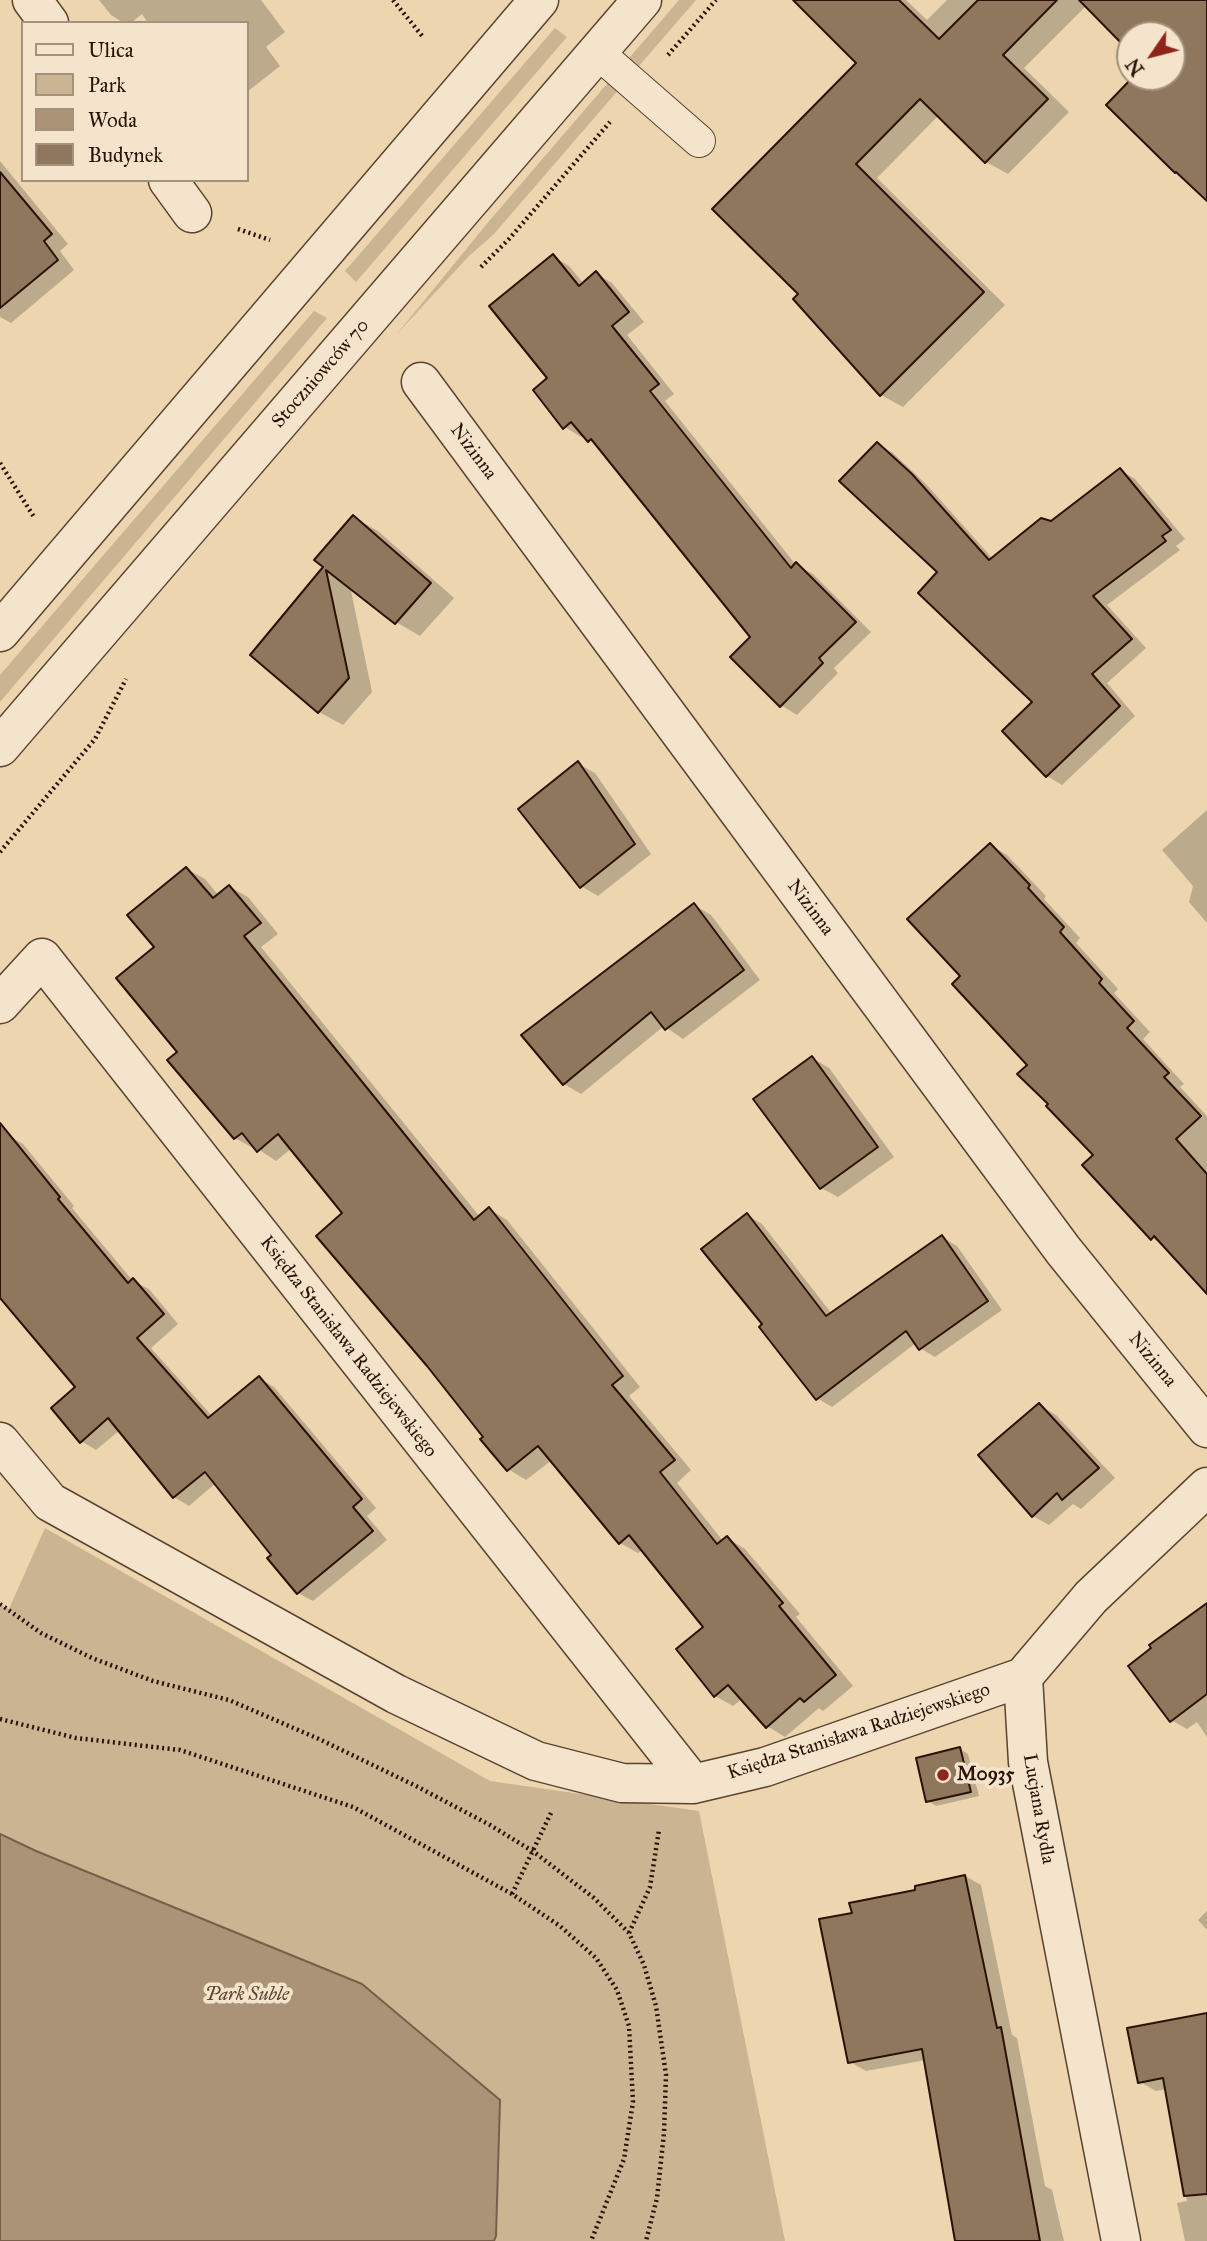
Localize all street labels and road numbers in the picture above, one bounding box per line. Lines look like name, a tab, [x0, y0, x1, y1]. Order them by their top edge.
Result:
street label: Stoczniowców 70	[267, 315, 375, 433]
street label: Nizinna	[445, 420, 501, 484]
street label: Nizinna	[782, 876, 838, 940]
street label: Księdza Stanisława Radziejewskiego	[254, 1232, 442, 1462]
street label: Nizinna	[1123, 1328, 1181, 1392]
street label: Księdza Stanisława Radziejewskiego	[725, 1679, 993, 1785]
street label: Lucjana Rydla	[1017, 1752, 1059, 1866]

